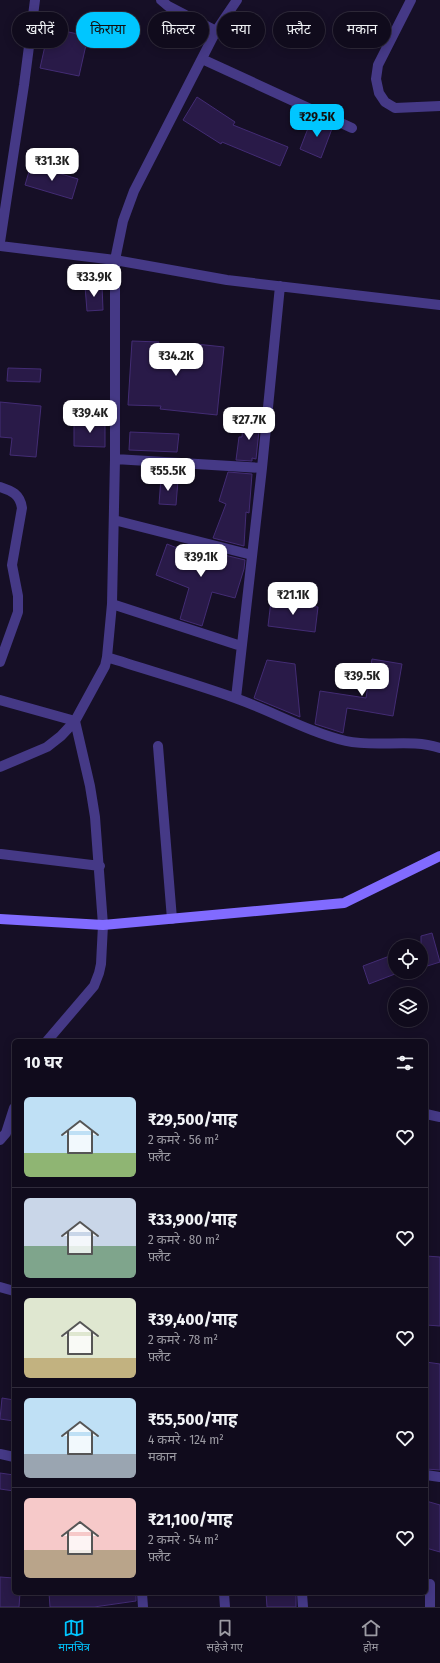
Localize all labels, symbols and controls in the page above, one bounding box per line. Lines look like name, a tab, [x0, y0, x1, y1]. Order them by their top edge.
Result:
chip: खरीदें	[12, 12, 68, 48]
chip: किराया	[76, 12, 140, 48]
chip: फ़िल्टर	[148, 12, 209, 48]
chip: नया	[217, 12, 265, 48]
chip: फ़्लैट	[273, 12, 325, 48]
chip: मकान	[333, 12, 391, 48]
pin: ₹29.5K	[284, 104, 350, 138]
text: ₹29.5K	[299, 109, 335, 124]
pin: ₹31.3K	[19, 148, 85, 182]
text: ₹31.3K	[35, 153, 69, 168]
pin: ₹33.9K	[61, 264, 127, 298]
text: ₹33.9K	[76, 269, 112, 284]
pin: ₹34.2K	[143, 343, 209, 377]
text: ₹34.2K	[158, 348, 194, 363]
pin: ₹39.4K	[57, 400, 123, 434]
text: ₹39.4K	[72, 405, 108, 420]
pin: ₹27.7K	[216, 407, 282, 441]
text: ₹27.7K	[232, 412, 266, 427]
pin: ₹55.5K	[135, 458, 201, 492]
text: ₹55.5K	[150, 463, 186, 478]
pin: ₹39.1K	[168, 544, 234, 578]
text: ₹39.1K	[184, 549, 218, 564]
pin: ₹21.1K	[260, 582, 326, 616]
text: ₹21.1K	[277, 587, 309, 602]
pin: ₹39.5K	[329, 663, 395, 697]
text: ₹39.5K	[344, 668, 380, 683]
map controls	[388, 939, 428, 1027]
button: locate	[388, 939, 428, 979]
button: layers	[388, 987, 428, 1027]
text: 10 घर	[24, 1052, 63, 1073]
icon: filters	[394, 1052, 416, 1074]
text: ₹29,500/माह	[148, 1109, 237, 1130]
icon: home	[56, 1113, 104, 1161]
icon: heart	[394, 1126, 416, 1148]
text: 2 कमरे · 56 m²	[148, 1132, 219, 1147]
text: फ़्लैट	[148, 1149, 171, 1164]
text: ₹33,900/माह	[148, 1209, 237, 1230]
icon: home	[56, 1214, 104, 1262]
icon: heart	[394, 1227, 416, 1249]
text: 2 कमरे · 80 m²	[148, 1232, 220, 1247]
text: फ़्लैट	[148, 1249, 171, 1264]
text: ₹39,400/माह	[148, 1309, 237, 1330]
icon: home	[56, 1314, 104, 1362]
icon: heart	[394, 1327, 416, 1349]
text: 2 कमरे · 78 m²	[148, 1332, 218, 1347]
text: फ़्लैट	[148, 1349, 171, 1364]
text: ₹55,500/माह	[148, 1409, 238, 1430]
icon: home	[56, 1414, 104, 1462]
icon: heart	[394, 1427, 416, 1449]
text: 4 कमरे · 124 m²	[148, 1432, 224, 1447]
text: मकान	[148, 1449, 176, 1464]
text: ₹21,100/माह	[148, 1509, 233, 1530]
icon: home	[56, 1514, 104, 1562]
icon: heart	[394, 1527, 416, 1549]
text: 2 कमरे · 54 m²	[148, 1532, 219, 1547]
text: फ़्लैट	[148, 1549, 171, 1564]
tab: मानचित्र	[58, 1617, 90, 1655]
tab: सहेजे गए	[207, 1617, 243, 1655]
tab: होम	[360, 1617, 382, 1655]

